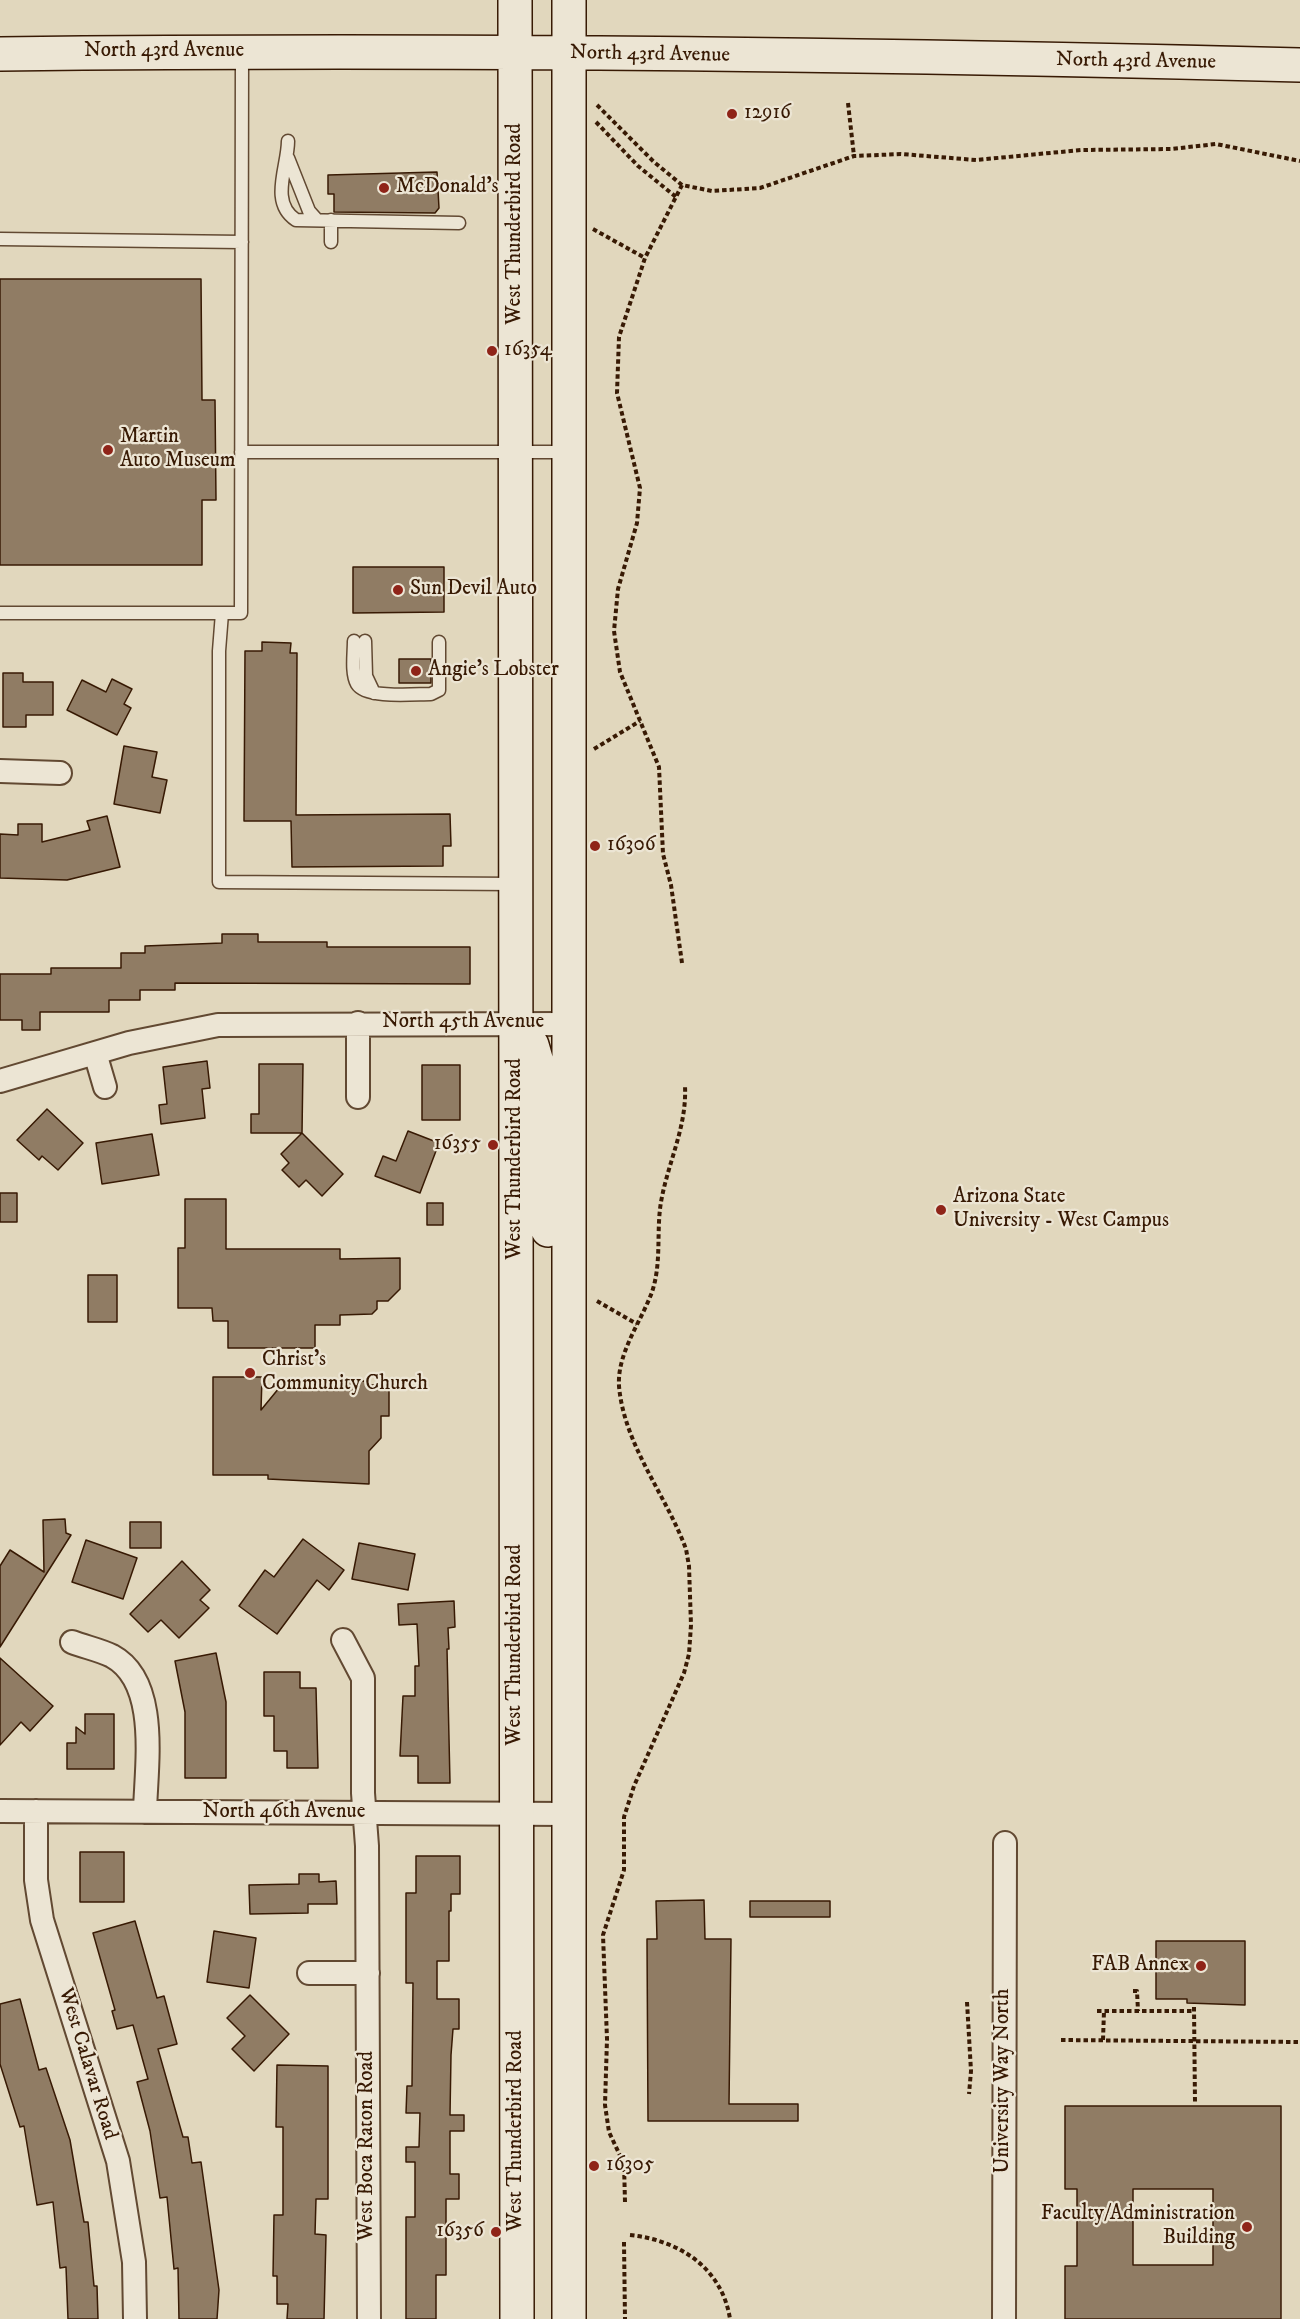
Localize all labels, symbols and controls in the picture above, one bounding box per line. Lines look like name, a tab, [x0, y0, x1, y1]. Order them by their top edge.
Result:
street label: North 43rd Avenue	[84, 39, 244, 65]
street label: North 43rd Avenue	[570, 41, 730, 69]
street label: North 43rd Avenue	[1056, 48, 1216, 76]
place label: 12916	[744, 101, 791, 127]
marker: 12916	[725, 107, 739, 121]
street label: West Thunderbird Road	[503, 123, 529, 325]
place label: McDonald's	[396, 175, 499, 201]
marker: McDonald's	[377, 181, 391, 195]
place label: 16354	[504, 338, 552, 364]
marker: 16354	[485, 344, 499, 358]
place label: Martin Auto Museum	[120, 425, 236, 475]
marker: Martin Auto Museum	[101, 443, 115, 457]
place label: Sun Devil Auto	[410, 577, 537, 603]
marker: Sun Devil Auto	[391, 583, 405, 597]
place label: Angie's Lobster	[428, 658, 559, 684]
marker: Angie's Lobster	[409, 664, 423, 678]
place label: 16306	[607, 833, 656, 859]
marker: 16306	[588, 839, 602, 853]
street label: North 45th Avenue	[382, 1010, 544, 1036]
street label: West Thunderbird Road	[503, 1058, 529, 1260]
place label: 16355	[434, 1132, 481, 1158]
marker: 16355	[486, 1138, 500, 1152]
place label: Arizona State University - West Campus	[953, 1185, 1169, 1235]
marker: Arizona State University - West Campus	[934, 1203, 948, 1217]
place label: Christ's Community Church	[262, 1348, 428, 1398]
marker: Christ's Community Church	[243, 1366, 257, 1380]
street label: West Thunderbird Road	[503, 1544, 529, 1746]
street label: North 46th Avenue	[203, 1800, 365, 1826]
place label: FAB Annex	[1091, 1953, 1189, 1979]
marker: FAB Annex	[1194, 1959, 1208, 1973]
street label: West Calavar Road	[52, 1985, 122, 2143]
street label: University Way North	[991, 1988, 1017, 2174]
street label: West Thunderbird Road	[504, 2030, 530, 2232]
street label: West Boca Raton Road	[355, 2051, 381, 2241]
place label: 16305	[606, 2153, 654, 2179]
marker: 16305	[587, 2159, 601, 2173]
place label: Faculty/Administration Building	[1041, 2202, 1235, 2252]
place label: 16356	[436, 2219, 484, 2245]
marker: Faculty/Administration Building	[1240, 2220, 1254, 2234]
marker: 16356	[489, 2225, 503, 2239]

